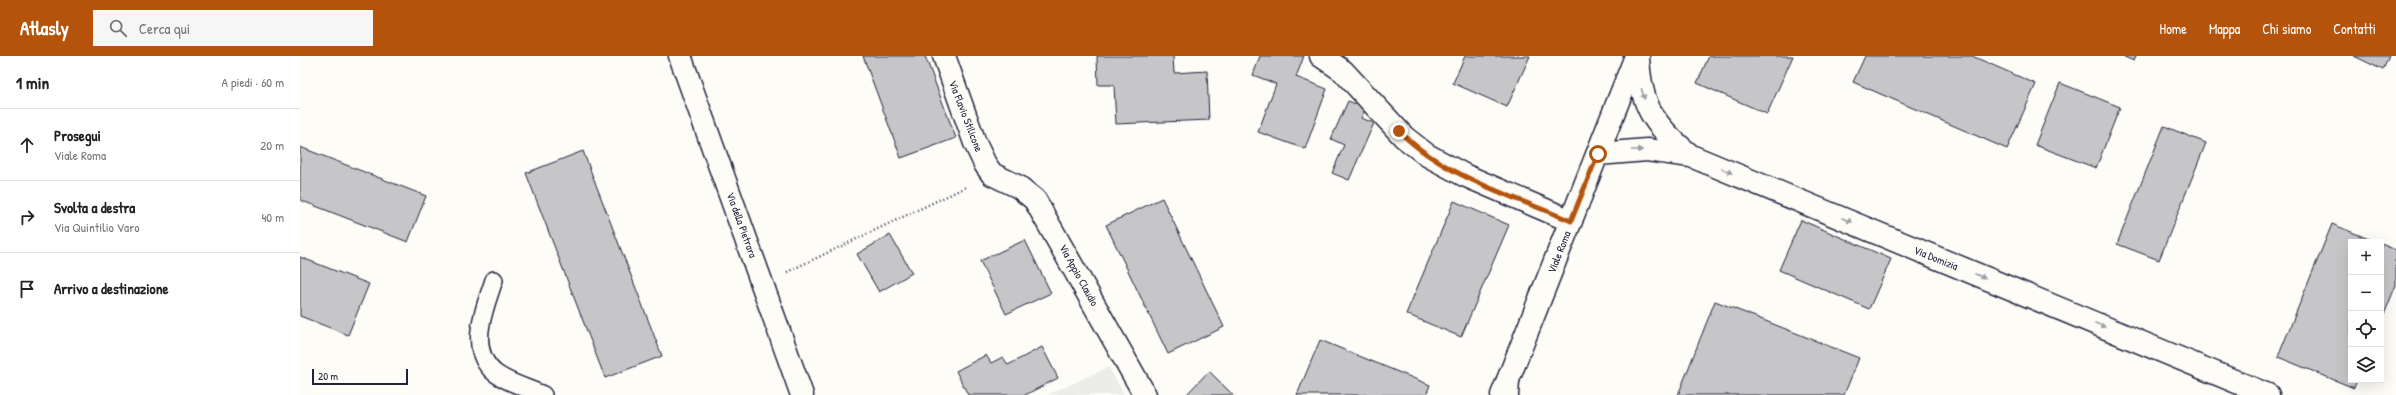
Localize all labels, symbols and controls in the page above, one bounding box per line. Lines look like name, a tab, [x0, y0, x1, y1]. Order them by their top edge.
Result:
search box	[93, 10, 373, 46]
text: Atlasly	[20, 15, 69, 41]
icon: search	[107, 17, 129, 39]
text: Cerca qui	[139, 18, 190, 39]
text: Home	[2160, 19, 2187, 38]
text: Mappa	[2209, 19, 2240, 38]
text: Chi siamo	[2262, 19, 2311, 38]
text: Contatti	[2333, 19, 2376, 38]
text: 1 min	[16, 71, 49, 94]
text: A piedi · 60 m	[222, 73, 284, 91]
street label: Via Flavio Stilicone	[946, 78, 986, 154]
one-way arrow	[1640, 89, 1646, 101]
route end	[1390, 122, 1408, 140]
text: Prosegui	[54, 125, 101, 146]
icon: ahead	[16, 134, 38, 156]
text: 20 m	[260, 136, 284, 154]
route start	[1589, 145, 1607, 163]
text: Viale Roma	[54, 146, 106, 164]
one-way arrow	[1631, 147, 1644, 153]
one-way arrow	[1721, 168, 1733, 174]
street label: Via della Pietrara	[724, 190, 761, 260]
text: Svolta a destra	[54, 197, 135, 218]
icon: right	[16, 206, 38, 228]
text: 40 m	[261, 208, 284, 226]
text: Via Quintilio Varo	[54, 218, 139, 236]
one-way arrow	[1841, 218, 1853, 224]
street label: Viale Roma	[1544, 228, 1574, 275]
map controls	[2348, 239, 2384, 383]
button: +	[2348, 239, 2384, 275]
street label: Via Appio Claudio	[1056, 242, 1102, 309]
street label: Via Domizia	[1912, 243, 1961, 273]
one-way arrow	[1974, 273, 1986, 279]
button: −	[2348, 275, 2384, 311]
icon: arrive	[16, 278, 38, 300]
text: Arrivo a destinazione	[54, 278, 168, 299]
button: locate	[2348, 311, 2384, 347]
one-way arrow	[2094, 323, 2106, 329]
button: layers	[2348, 347, 2384, 383]
scale bar	[312, 367, 408, 386]
text: 20 m	[318, 369, 338, 383]

